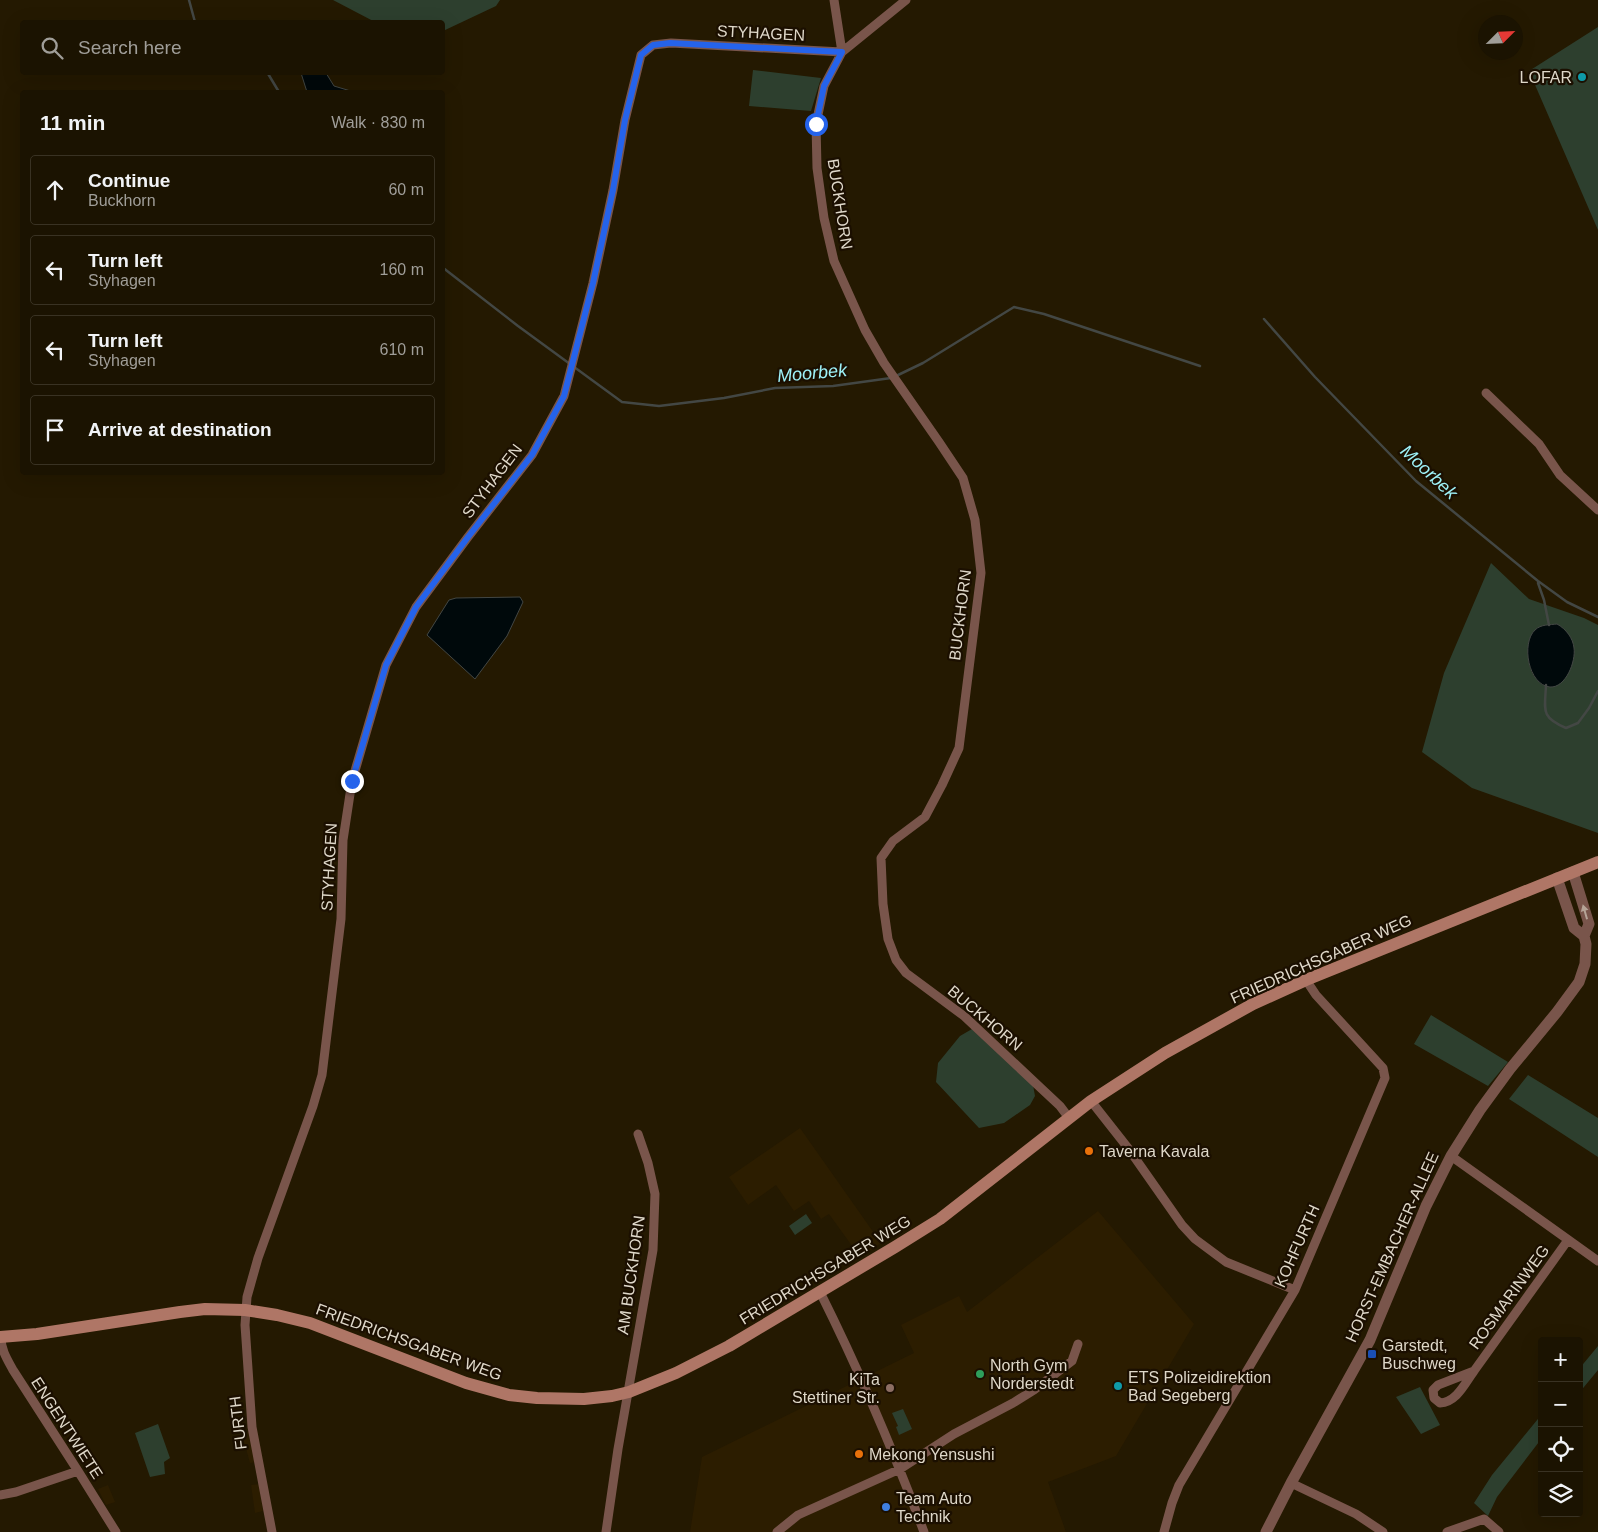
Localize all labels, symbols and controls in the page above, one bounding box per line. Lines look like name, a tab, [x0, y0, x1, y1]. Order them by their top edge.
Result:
north arrow	[1478, 15, 1523, 60]
search box	[20, 20, 445, 75]
street label: STYHAGEN	[717, 22, 805, 44]
icon: search	[38, 34, 66, 62]
text: Search here	[78, 37, 182, 58]
place label: LOFAR	[1520, 69, 1572, 86]
marker: LOFAR	[1576, 71, 1588, 83]
text: 11 min	[40, 111, 105, 134]
route start	[805, 113, 828, 136]
text: Walk · 830 m	[331, 114, 425, 131]
street label: BUCKHORN	[824, 157, 856, 251]
text: Continue	[88, 170, 170, 191]
icon: ahead	[41, 176, 69, 204]
text: 60 m	[388, 181, 424, 198]
text: Buckhorn	[88, 192, 156, 209]
text: Turn left	[88, 250, 163, 271]
icon: left	[41, 256, 69, 284]
text: 160 m	[380, 261, 424, 278]
text: Styhagen	[88, 272, 156, 289]
text: Turn left	[88, 330, 163, 351]
icon: left	[41, 336, 69, 364]
text: 610 m	[380, 341, 424, 358]
text: Styhagen	[88, 352, 156, 369]
water label: Moorbek	[776, 360, 849, 386]
icon: arrive	[41, 416, 69, 444]
text: Arrive at destination	[88, 419, 272, 440]
street label: STYHAGEN	[459, 441, 525, 521]
water label: Moorbek	[1397, 441, 1462, 504]
street label: BUCKHORN	[946, 569, 974, 661]
route end	[341, 770, 364, 793]
street label: STYHAGEN	[318, 823, 340, 911]
one-way arrow	[1581, 904, 1589, 919]
street label: FRIEDRICHSGABER WEG	[1228, 911, 1414, 1007]
street label: BUCKHORN	[944, 982, 1026, 1054]
place label: Taverna Kavala	[1099, 1143, 1209, 1160]
marker: Taverna Kavala	[1083, 1145, 1095, 1157]
street label: HORST-EMBACHER-ALLEE	[1342, 1149, 1442, 1345]
street label: KOHFURTH	[1271, 1202, 1323, 1290]
street label: FRIEDRICHSGABER WEG	[736, 1212, 914, 1328]
street label: AM BUCKHORN	[614, 1214, 648, 1336]
street label: ROSMARINWEG	[1466, 1242, 1552, 1352]
street label: FRIEDRICHSGABER WEG	[314, 1300, 504, 1384]
place label: Garstedt, Buschweg	[1382, 1337, 1456, 1372]
map controls	[1538, 1337, 1583, 1517]
button: +	[1538, 1337, 1583, 1382]
marker: Garstedt, Buschweg	[1366, 1348, 1378, 1360]
place label: North Gym Norderstedt	[990, 1357, 1074, 1392]
marker: North Gym Norderstedt	[974, 1368, 986, 1380]
place label: ETS Polizeidirektion Bad Segeberg	[1128, 1369, 1271, 1404]
place label: KiTa Stettiner Str.	[792, 1371, 880, 1406]
street label: ENGENTWIETE	[28, 1374, 106, 1482]
marker: ETS Polizeidirektion Bad Segeberg	[1112, 1380, 1124, 1392]
marker: KiTa Stettiner Str.	[884, 1382, 896, 1394]
button: −	[1538, 1382, 1583, 1427]
street label: FURTH	[226, 1395, 250, 1451]
button: locate	[1538, 1427, 1583, 1472]
place label: Mekong Yensushi	[869, 1446, 994, 1463]
marker: Mekong Yensushi	[853, 1448, 865, 1460]
button: layers	[1538, 1472, 1583, 1517]
place label: Team Auto Technik	[896, 1490, 972, 1525]
marker: Team Auto Technik	[880, 1501, 892, 1513]

